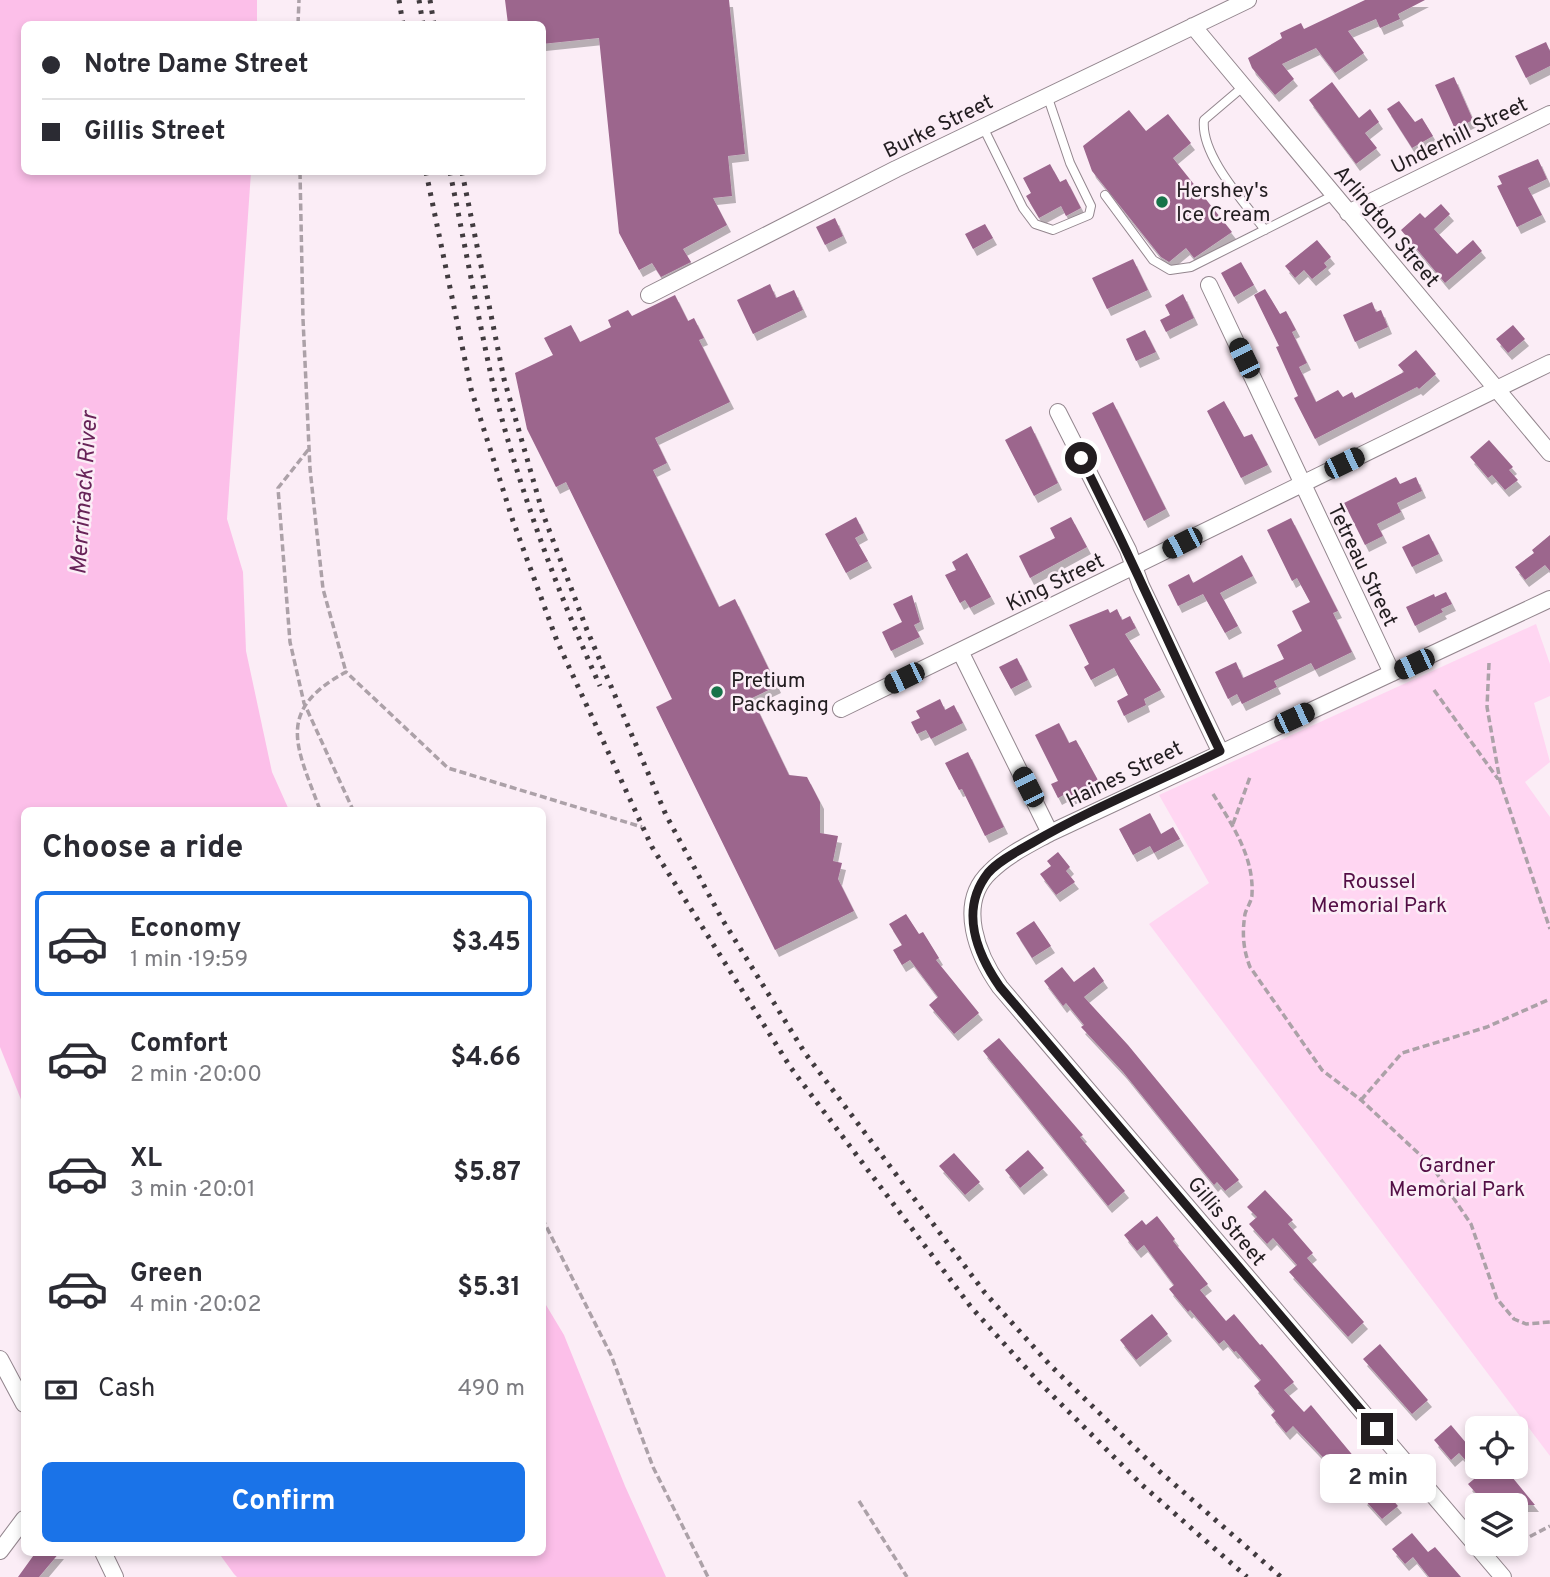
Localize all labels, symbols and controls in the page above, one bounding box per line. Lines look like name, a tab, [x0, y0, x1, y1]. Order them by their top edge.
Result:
text: Notre Dame Street	[84, 49, 309, 82]
street label: Burke Street	[880, 89, 998, 165]
street label: Underhill Street	[1387, 92, 1532, 181]
text: Gillis Street	[84, 116, 225, 149]
street label: Arlington Street	[1327, 160, 1445, 293]
place label: Hershey's Ice Cream	[1176, 178, 1270, 229]
marker: Hershey's Ice Cream	[1154, 194, 1170, 210]
car	[1226, 335, 1263, 381]
water label: Merrimack River	[65, 408, 106, 576]
route start	[1065, 442, 1097, 474]
car	[1321, 444, 1368, 482]
street label: Tetreau Street	[1320, 500, 1403, 631]
car	[1159, 524, 1206, 562]
street label: King Street	[1002, 548, 1109, 619]
car	[1391, 646, 1438, 682]
car	[881, 659, 928, 697]
place label: Pretium Packaging	[731, 668, 829, 719]
marker: Pretium Packaging	[709, 684, 725, 700]
car	[1271, 700, 1318, 736]
street label: Haines Street	[1062, 736, 1187, 815]
car	[1010, 764, 1047, 810]
text: Choose a ride	[42, 829, 243, 869]
park label: Roussel Memorial Park	[1311, 869, 1447, 920]
icon: car	[46, 912, 109, 975]
text: Economy	[130, 913, 241, 946]
text: $3.45	[451, 927, 521, 960]
text: 1 min · 19:59	[130, 946, 248, 975]
icon: car	[46, 1027, 109, 1090]
text: Comfort	[130, 1028, 228, 1061]
text: $4.66	[450, 1042, 521, 1075]
text: 2 min · 20:00	[130, 1061, 262, 1090]
icon: car	[46, 1142, 109, 1205]
text: XL	[130, 1143, 162, 1176]
park label: Gardner Memorial Park	[1389, 1153, 1525, 1204]
text: $5.87	[453, 1157, 521, 1190]
street label: Gillis Street	[1181, 1172, 1271, 1272]
text: 3 min · 20:01	[130, 1176, 256, 1205]
icon: car	[46, 1257, 109, 1320]
text: Green	[130, 1258, 203, 1291]
text: $5.31	[457, 1272, 521, 1305]
text: 4 min · 20:02	[130, 1291, 262, 1320]
icon: cash	[42, 1371, 80, 1409]
text: Cash	[98, 1373, 155, 1406]
text: 490 m	[458, 1375, 525, 1404]
route end	[1361, 1413, 1393, 1445]
map controls	[1465, 1416, 1528, 1556]
button: locate	[1465, 1416, 1528, 1479]
callout: 2 min	[1319, 1454, 1435, 1502]
button: Confirm	[42, 1462, 525, 1542]
text: 2 min	[1348, 1464, 1408, 1493]
button: layers	[1465, 1493, 1528, 1556]

